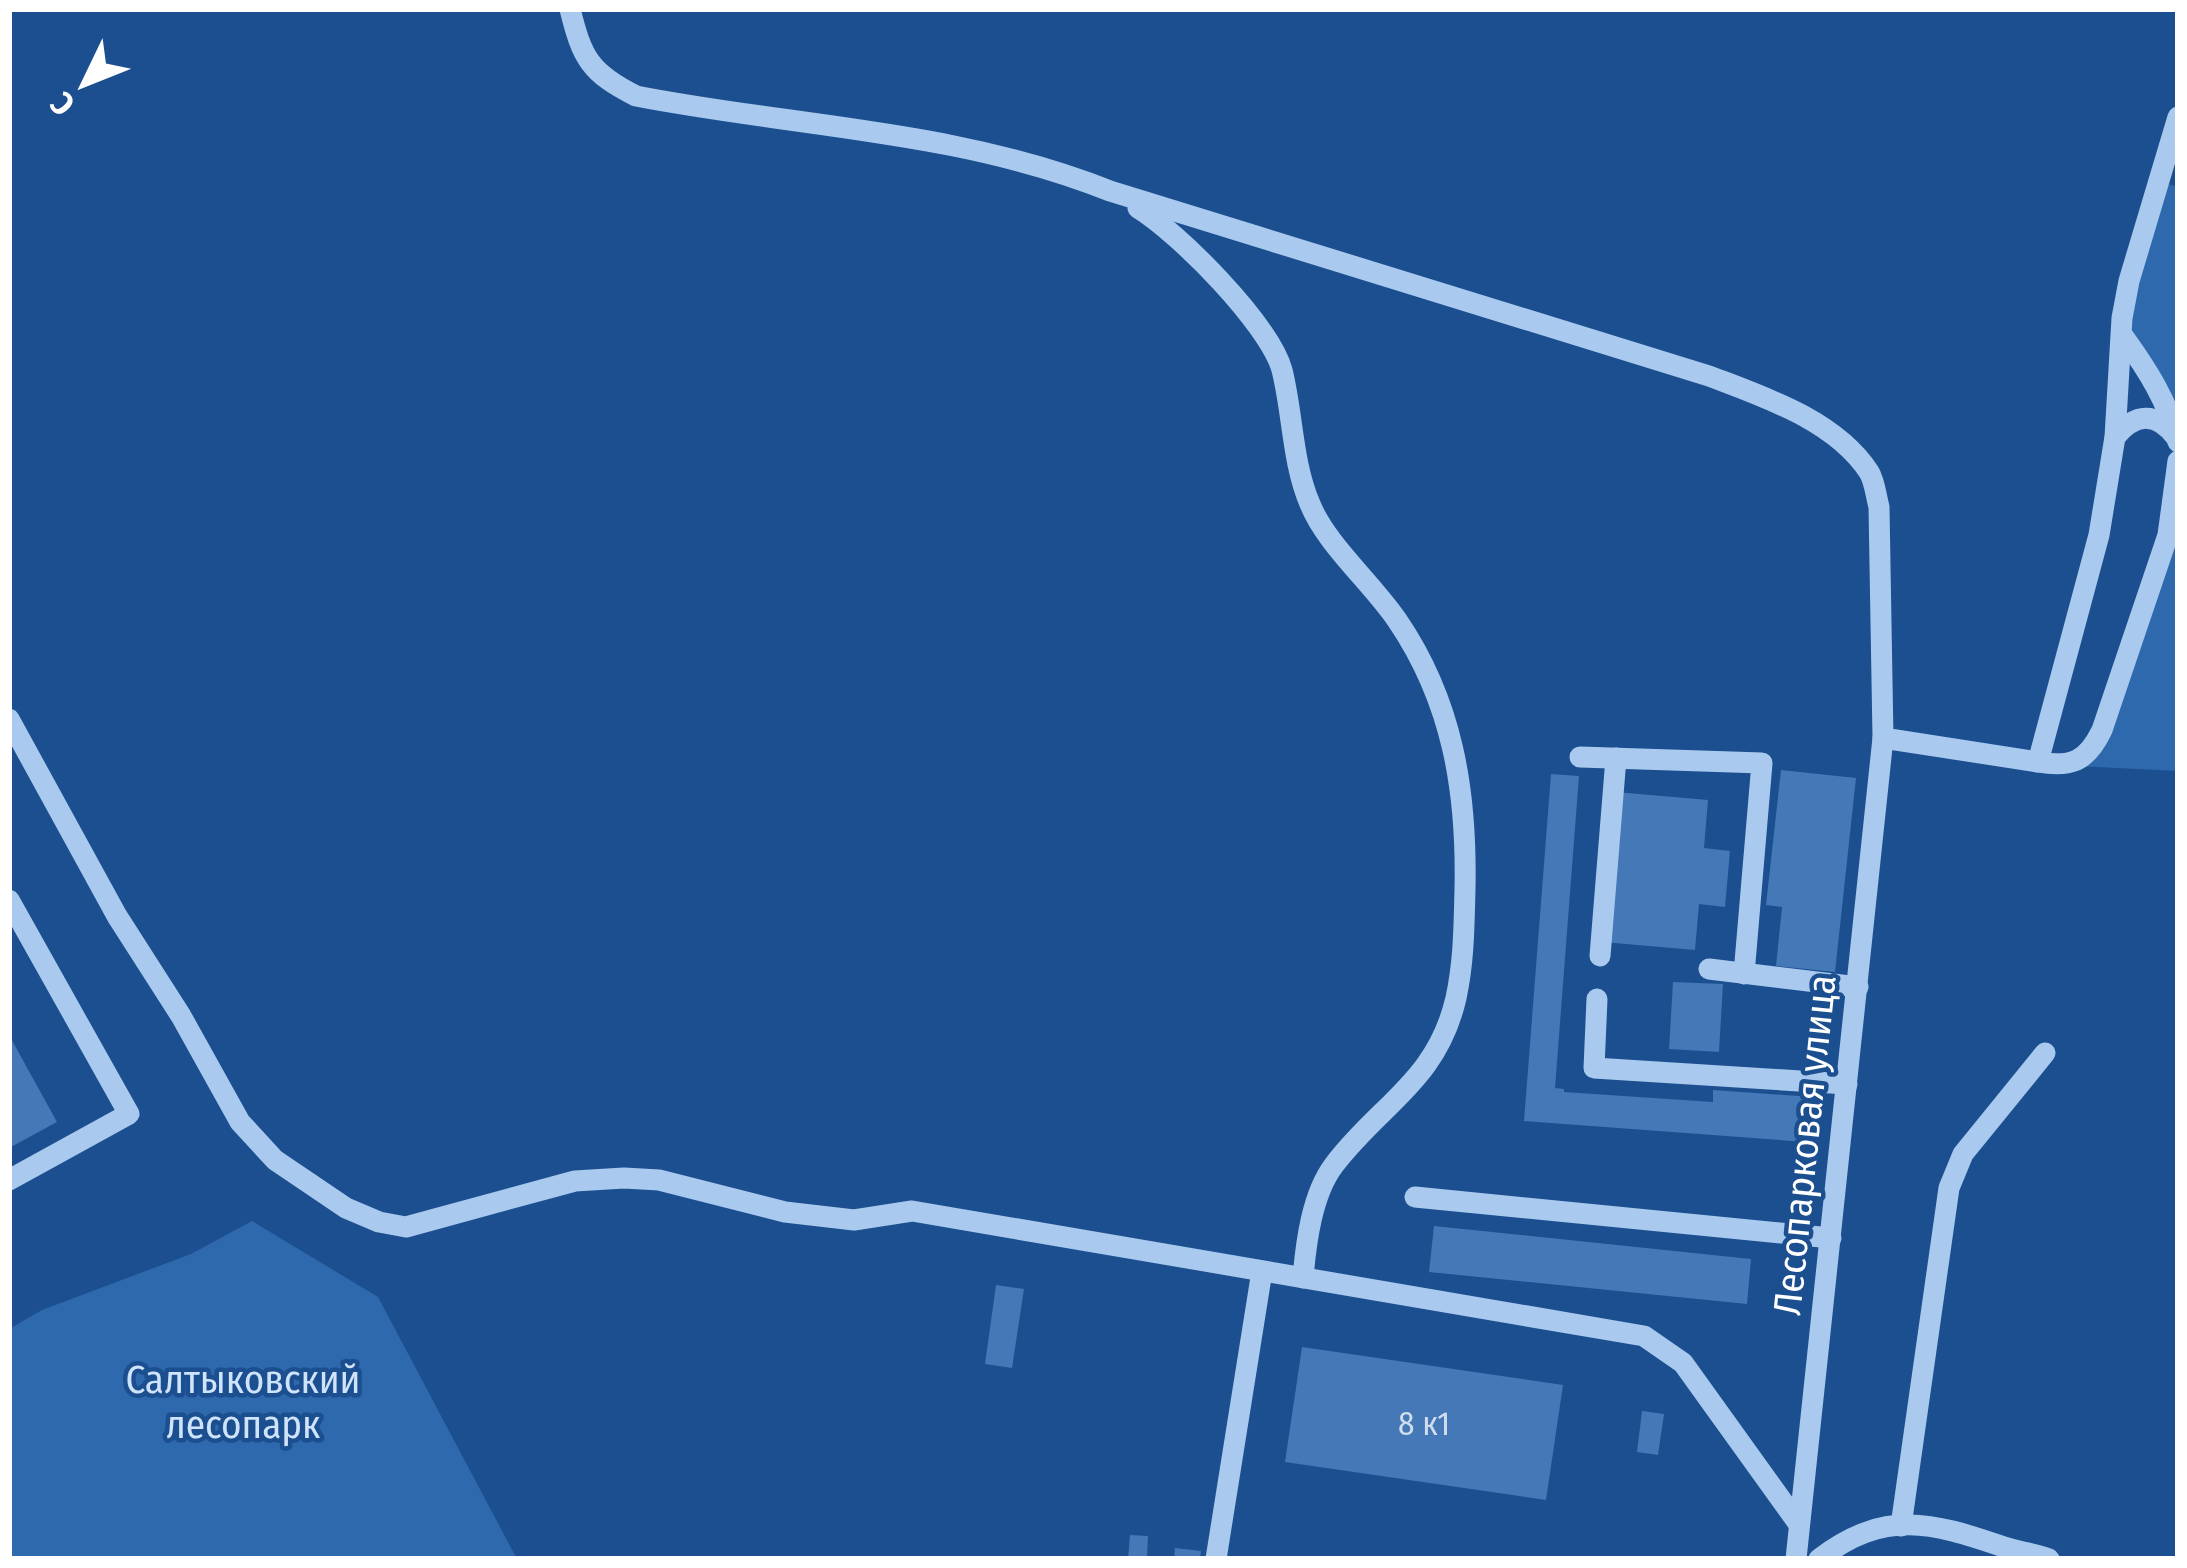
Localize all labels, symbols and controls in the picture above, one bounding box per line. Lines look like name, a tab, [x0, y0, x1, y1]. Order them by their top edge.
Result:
north arrow	[24, 24, 144, 144]
text: С	[42, 83, 83, 124]
street label: Лесопарковая улица	[1764, 973, 1846, 1318]
park label: Салтыковский лесопарк	[125, 1357, 361, 1448]
house number: 8 к1	[1398, 1404, 1450, 1444]

